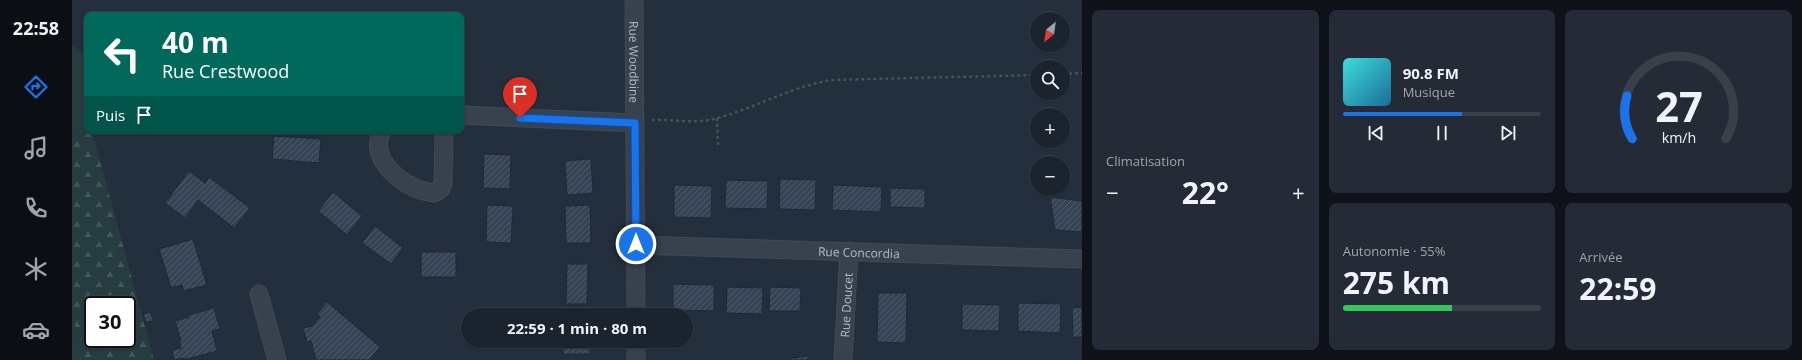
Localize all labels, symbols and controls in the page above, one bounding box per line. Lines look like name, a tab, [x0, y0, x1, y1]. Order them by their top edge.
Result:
north arrow	[1030, 12, 1070, 52]
map controls	[1030, 12, 1070, 196]
text: 22:58	[13, 16, 59, 40]
street label: Rue Woodbine	[626, 21, 643, 103]
text: 40 m	[162, 23, 229, 61]
icon: left	[96, 28, 148, 80]
text: Rue Crestwood	[162, 59, 289, 83]
button: search	[1030, 60, 1070, 100]
text: 90.8 FM	[1403, 63, 1459, 83]
icon: directions	[22, 73, 50, 101]
pin	[503, 77, 537, 118]
text: 27	[1655, 78, 1702, 134]
icon: arrive	[509, 83, 531, 105]
text: Musique	[1403, 83, 1455, 101]
icon: arrive	[133, 104, 155, 126]
text: Puis	[96, 105, 125, 125]
button: +	[1030, 108, 1070, 148]
icon: previous	[1365, 122, 1387, 144]
icon: pause	[1431, 122, 1453, 144]
icon: next	[1497, 122, 1519, 144]
text: km/h	[1661, 128, 1696, 147]
icon: music	[22, 134, 50, 162]
text: Climatisation	[1106, 152, 1185, 170]
button: −	[1030, 156, 1070, 196]
text: 22°	[1182, 172, 1229, 213]
text: −	[1106, 177, 1119, 207]
text: +	[1292, 177, 1305, 207]
icon: phone	[22, 194, 50, 222]
position arrow	[615, 223, 657, 265]
street label: Rue Concordia	[818, 242, 900, 262]
text: Autonomie · 55%	[1343, 242, 1446, 260]
text: Arrivée	[1579, 248, 1623, 266]
icon: climate	[22, 255, 50, 283]
text: 275 km	[1343, 262, 1450, 303]
text: 22:59	[1579, 268, 1657, 309]
street label: Rue Doucet	[836, 272, 856, 338]
speed limit sign: 30	[84, 296, 136, 348]
icon: car	[22, 316, 50, 344]
text: 22:59 · 1 min · 80 m	[507, 318, 647, 338]

